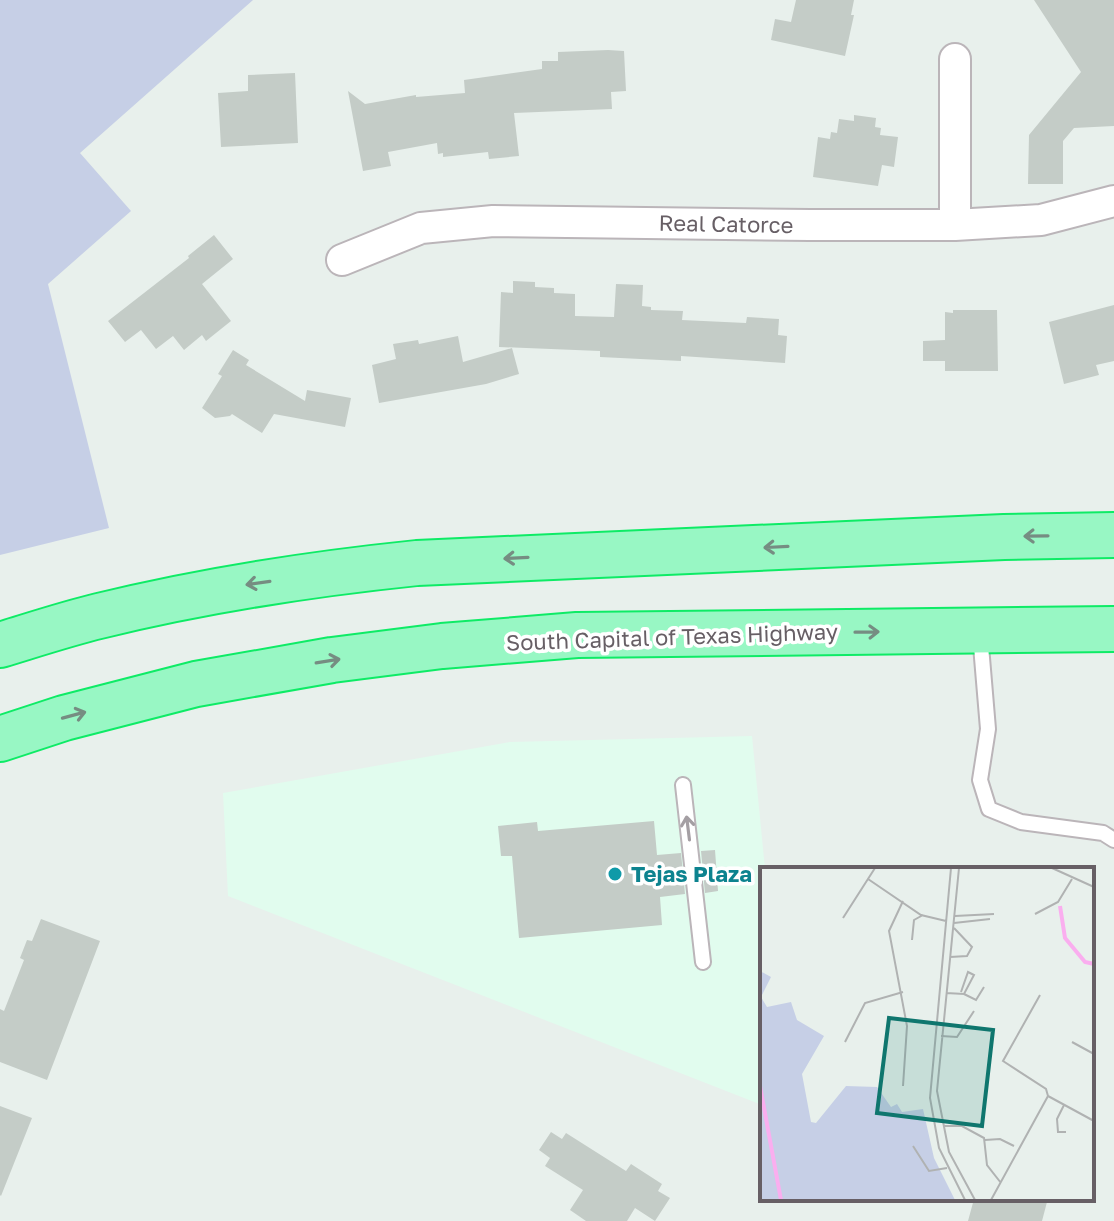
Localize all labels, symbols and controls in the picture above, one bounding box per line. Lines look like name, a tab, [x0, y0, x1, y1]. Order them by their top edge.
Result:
street label: Real Catorce	[658, 209, 794, 238]
one-way arrow	[1023, 528, 1050, 544]
one-way arrow	[763, 539, 790, 554]
one-way arrow	[504, 551, 530, 566]
one-way arrow	[246, 576, 271, 591]
street label: South Capital of Texas Highway	[506, 617, 838, 656]
one-way arrow	[853, 624, 880, 640]
one-way arrow	[315, 653, 341, 668]
one-way arrow	[61, 707, 87, 722]
one-way arrow	[680, 816, 695, 842]
place label: Tejas Plaza	[631, 860, 752, 887]
marker: Tejas Plaza	[606, 865, 624, 883]
inset map	[760, 867, 1094, 1201]

